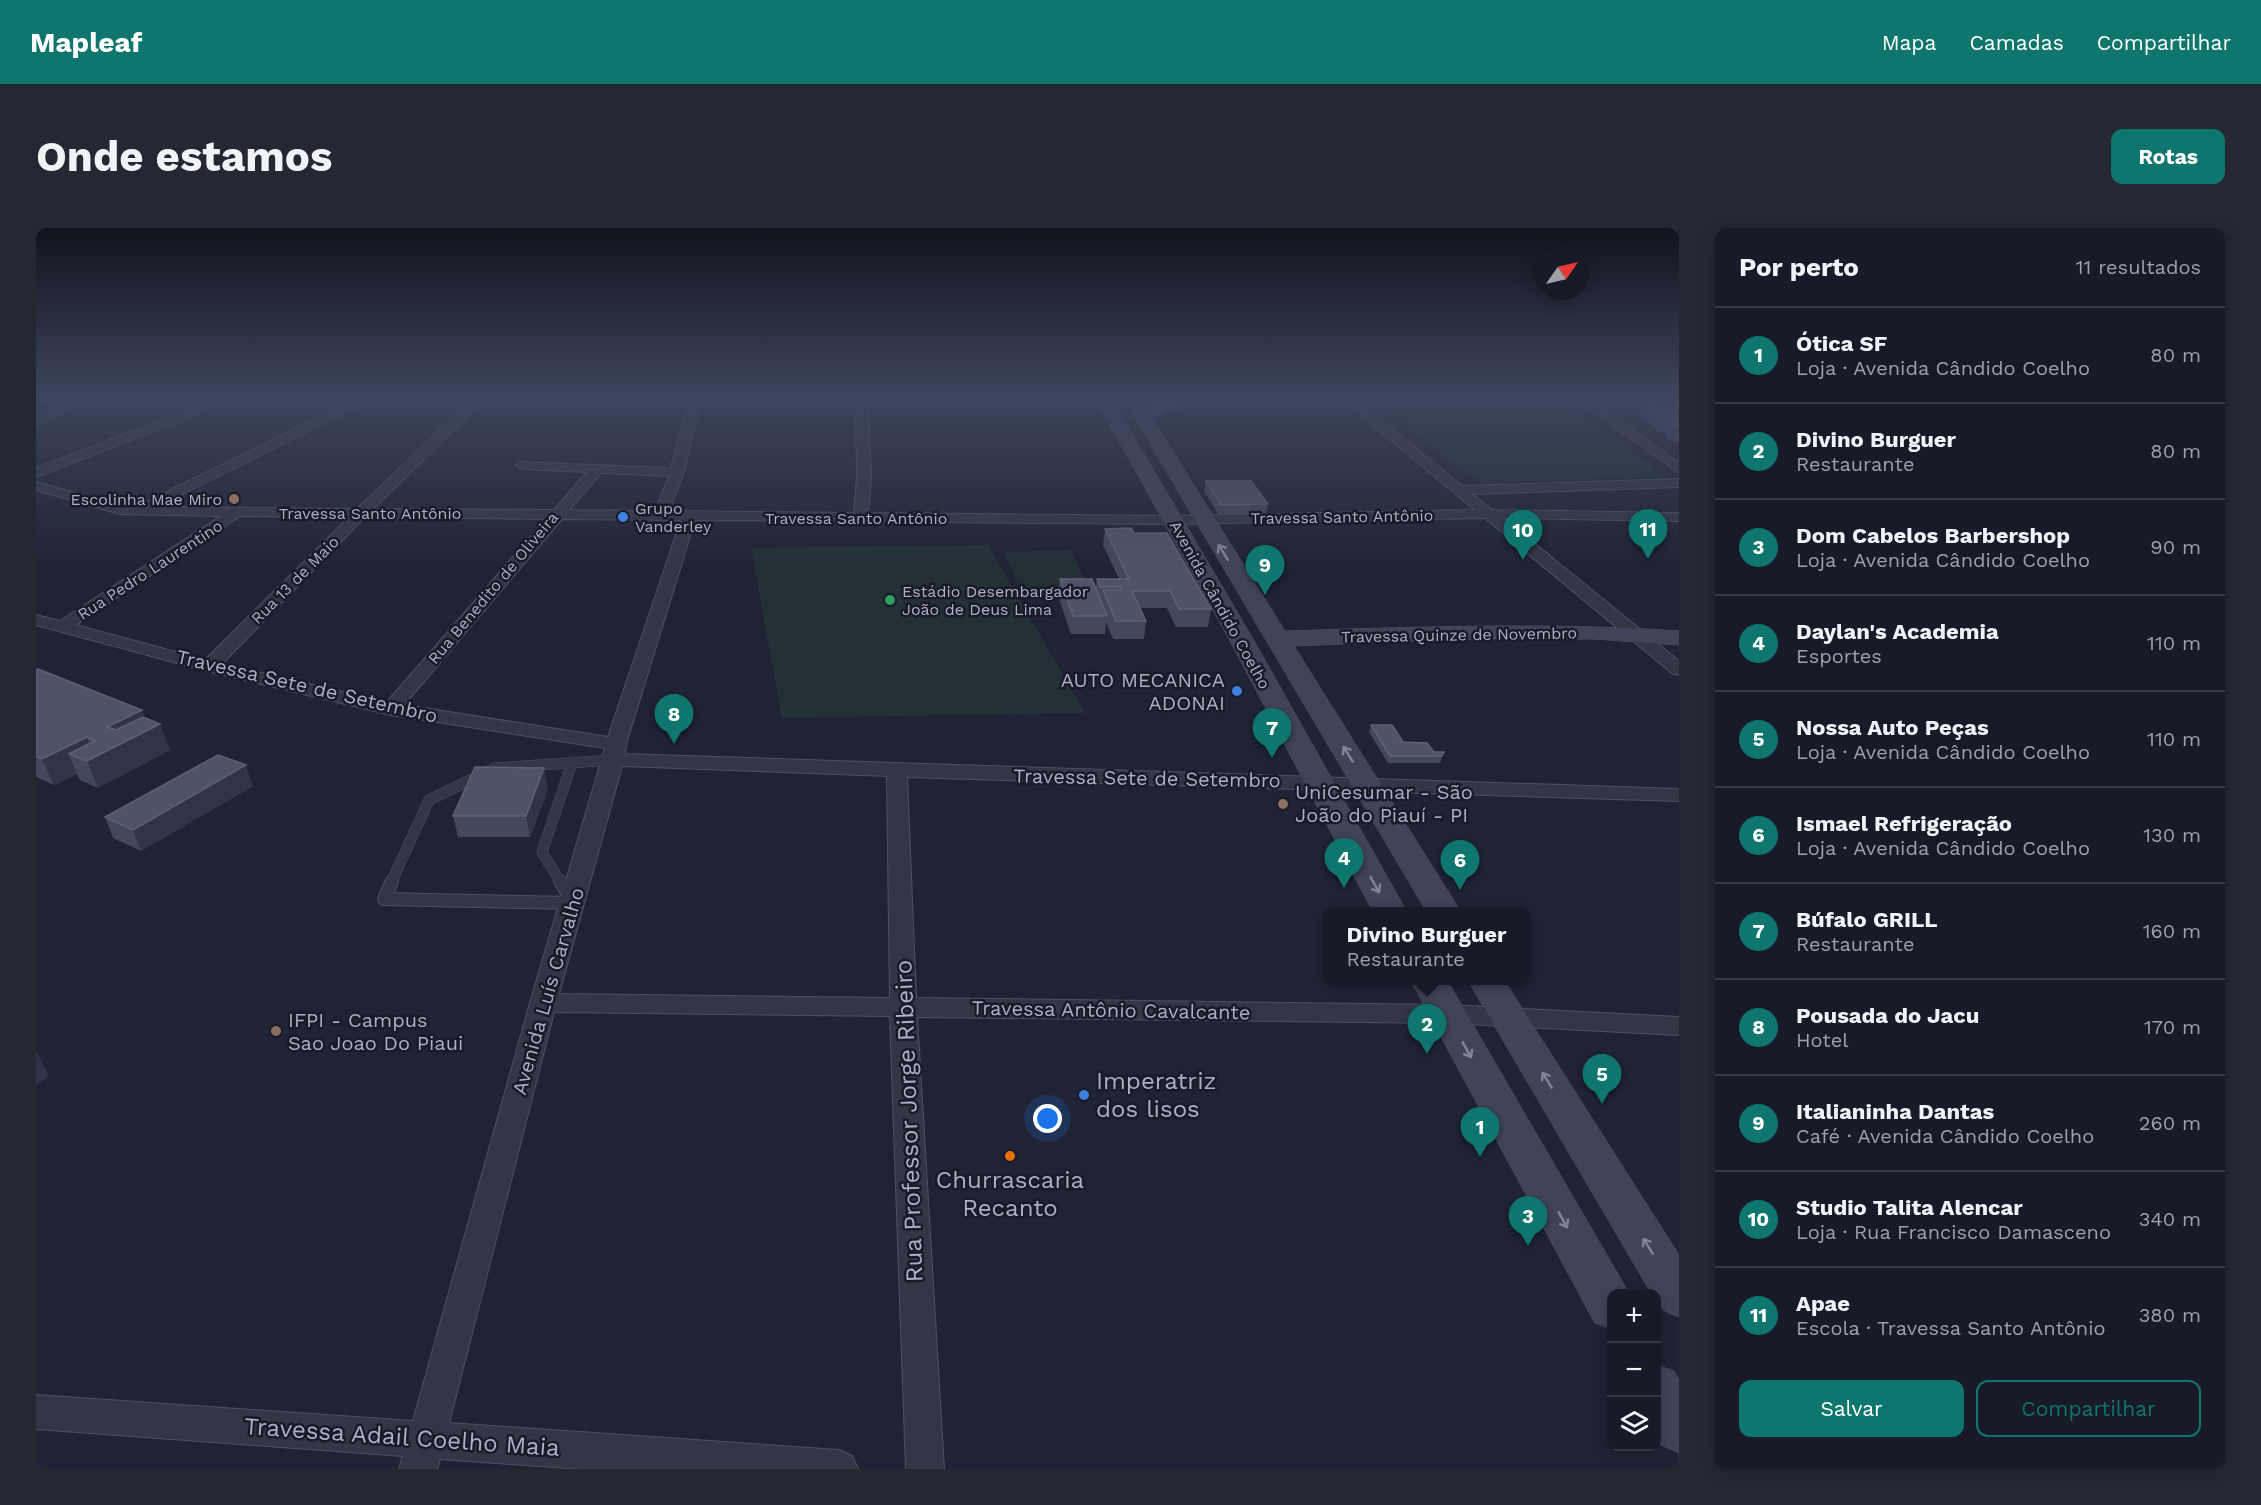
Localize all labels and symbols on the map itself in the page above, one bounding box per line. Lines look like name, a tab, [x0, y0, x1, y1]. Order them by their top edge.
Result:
north arrow	[1535, 246, 1589, 300]
place label: Escolinha Mae Miro	[71, 490, 222, 509]
marker: Escolinha Mae Miro	[227, 492, 241, 506]
place label: Grupo Vanderley	[635, 499, 712, 536]
street label: Travessa Santo Antônio	[279, 504, 461, 523]
street label: Travessa Santo Antônio	[1250, 506, 1434, 528]
street label: Rua Benedito de Oliveira	[424, 508, 562, 668]
street label: Travessa Santo Antônio	[765, 509, 947, 528]
marker: Grupo Vanderley	[616, 510, 630, 524]
pin: 10	[1504, 510, 1542, 560]
pin: 11	[1628, 510, 1668, 559]
street label: Rua Pedro Laurentino	[74, 516, 226, 624]
street label: Avenida Cândido Coelho	[1166, 518, 1274, 692]
street label: Rua 13 de Maio	[247, 532, 343, 628]
one-way arrow	[1217, 544, 1229, 561]
pin: 9	[1246, 546, 1284, 595]
place label: Estádio Desembargador João de Deus Lima	[902, 582, 1089, 619]
marker: Estádio Desembargador João de Deus Lima	[883, 593, 897, 607]
street label: Travessa Quinze de Novembro	[1341, 623, 1577, 647]
street label: Travessa Sete de Setembro	[174, 644, 440, 728]
place label: AUTO MECANICA ADONAI	[1061, 668, 1225, 715]
marker: AUTO MECANICA ADONAI	[1230, 684, 1244, 698]
pin: 8	[654, 694, 694, 744]
pin: 7	[1252, 708, 1292, 758]
one-way arrow	[1342, 746, 1354, 763]
street label: Travessa Sete de Setembro	[1013, 764, 1281, 792]
place label: UniCesumar - São João do Piauí - PI	[1295, 780, 1473, 827]
marker: UniCesumar - São João do Piauí - PI	[1276, 797, 1290, 811]
pin: 4	[1324, 838, 1364, 888]
pin: 6	[1440, 840, 1480, 890]
one-way arrow	[1370, 877, 1382, 894]
street label: Avenida Luís Carvalho	[507, 885, 589, 1097]
street label: Rua Professor Jorge Ribeiro	[889, 959, 929, 1283]
street label: Travessa Antônio Cavalcante	[971, 996, 1251, 1024]
pin: 2	[1408, 1004, 1446, 1054]
place label: IFPI - Campus Sao Joao Do Piaui	[288, 1008, 463, 1055]
marker: IFPI - Campus Sao Joao Do Piaui	[269, 1024, 283, 1038]
one-way arrow	[1462, 1041, 1474, 1058]
pin: 5	[1582, 1054, 1622, 1104]
place label: Imperatriz dos lisos	[1096, 1067, 1216, 1123]
one-way arrow	[1540, 1072, 1552, 1089]
marker: Imperatriz dos lisos	[1077, 1088, 1091, 1102]
your location	[1033, 1104, 1062, 1133]
pin: 1	[1460, 1108, 1500, 1157]
marker: Churrascaria Recanto	[1003, 1149, 1017, 1163]
place label: Churrascaria Recanto	[936, 1166, 1084, 1222]
pin: 3	[1508, 1196, 1548, 1246]
one-way arrow	[1557, 1211, 1569, 1228]
one-way arrow	[1642, 1238, 1654, 1255]
street label: Travessa Adail Coelho Maia	[243, 1412, 561, 1462]

